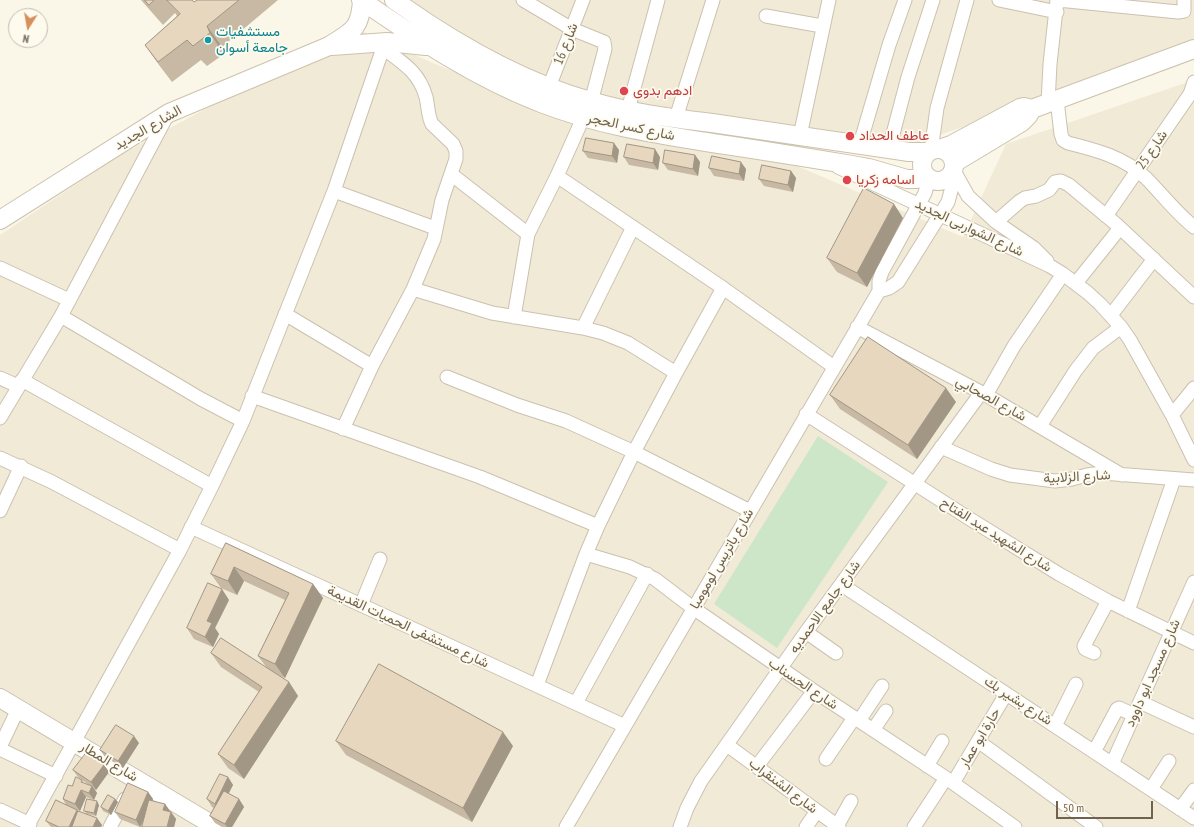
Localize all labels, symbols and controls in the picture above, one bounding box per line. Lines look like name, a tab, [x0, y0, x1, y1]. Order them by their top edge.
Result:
north arrow	[8, 8, 48, 48]
street label: شارع 16	[550, 21, 582, 67]
place label: مستشفيات جامعة أسوان	[216, 24, 288, 56]
text: N	[22, 31, 30, 46]
marker: مستشفيات جامعة أسوان	[203, 35, 213, 45]
place label: ادهم بدوى	[633, 83, 692, 99]
marker: ادهم بدوى	[618, 85, 630, 97]
street label: الشارع الجديد	[111, 102, 185, 154]
street label: شارع كسر الحجر	[586, 109, 676, 145]
street label: شارع 25	[1133, 127, 1171, 173]
place label: عاطف الحداد	[859, 128, 929, 144]
marker: عاطف الحداد	[844, 130, 856, 142]
place label: اسامه زكريا	[856, 172, 915, 188]
marker: اسامه زكريا	[841, 174, 853, 186]
street label: شارع الشواربى الجديد	[912, 196, 1026, 260]
street label: شارع الصحابي	[953, 373, 1029, 425]
street label: شارع الزلابية	[1043, 467, 1111, 487]
street label: شارع الشهيد عبد الفتاح	[937, 494, 1055, 576]
street label: شارع باتريس لومومبا	[686, 506, 758, 612]
street label: شارع جامع الاحمديه	[786, 557, 864, 657]
street label: شارع مستشفى الحميات القديمة	[325, 582, 491, 672]
street label: شارع مسجد ابو داوود	[1122, 617, 1184, 729]
street label: شارع الحسناب	[765, 655, 841, 713]
street label: شارع بشير بك	[981, 673, 1055, 729]
street label: حارة ابو عمار	[956, 705, 1004, 771]
street label: شارع المطار	[77, 738, 141, 786]
street label: شارع الشنقراب	[745, 755, 821, 817]
scale bar	[1058, 793, 1155, 819]
text: 50 m	[1063, 800, 1084, 815]

